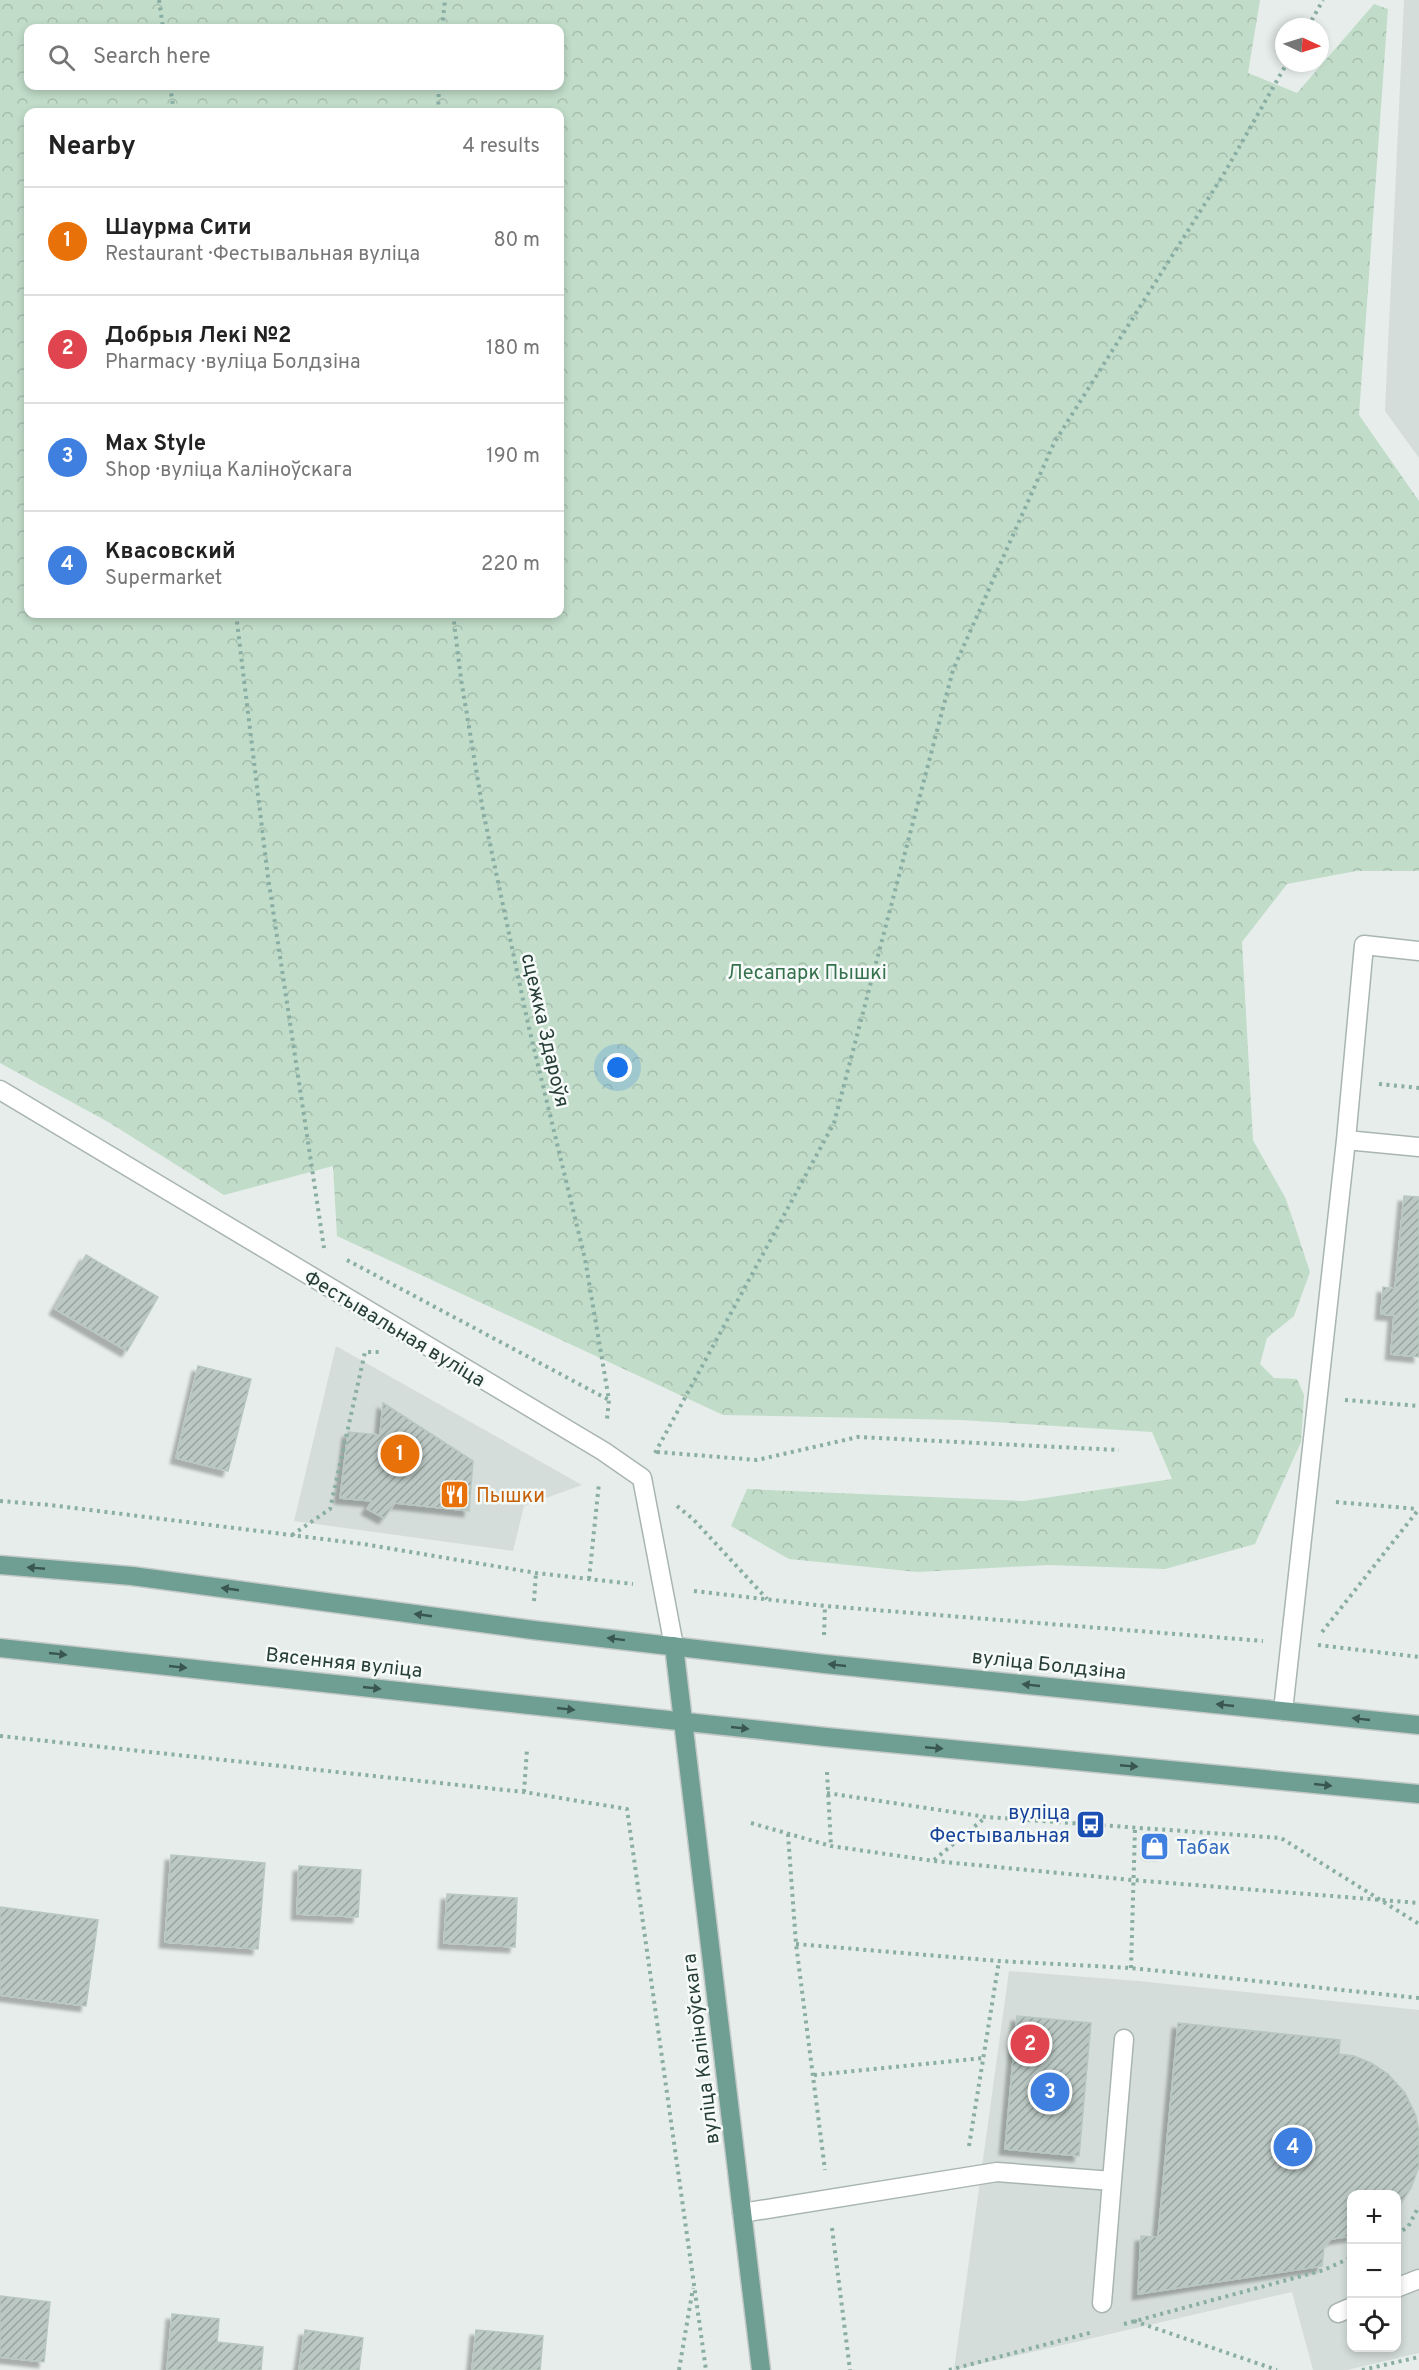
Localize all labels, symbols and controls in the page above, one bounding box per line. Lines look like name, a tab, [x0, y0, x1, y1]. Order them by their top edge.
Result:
north arrow	[1275, 18, 1329, 72]
search box	[24, 24, 564, 90]
icon: search	[45, 41, 78, 74]
text: Search here	[93, 44, 211, 71]
text: Nearby	[48, 131, 136, 164]
text: 4 results	[463, 134, 540, 160]
text: Шаурма Сити	[105, 215, 252, 242]
text: 1	[64, 228, 72, 254]
text: 80 m	[494, 228, 540, 254]
text: Restaurant · Фестывальная вуліца	[105, 242, 420, 268]
text: Добрыя Лекі №2	[105, 323, 291, 350]
text: 2	[61, 336, 74, 362]
text: 180 m	[486, 336, 540, 362]
text: Pharmacy · вуліца Болдзіна	[105, 350, 361, 376]
text: Max Style	[105, 431, 206, 458]
text: 3	[62, 444, 74, 470]
text: 190 m	[486, 444, 540, 470]
text: Shop · вуліца Каліноўскага	[105, 458, 352, 484]
text: Квасовский	[105, 539, 236, 566]
text: 4	[61, 552, 74, 578]
text: 220 m	[481, 552, 540, 578]
text: Supermarket	[105, 566, 222, 592]
street label: сцежка Здароўя	[514, 951, 574, 1110]
park label: Лесапарк Пышкі	[727, 961, 887, 987]
your location	[603, 1053, 632, 1082]
street label: Фестывальная вуліца	[299, 1265, 489, 1394]
pin: 1	[380, 1432, 420, 1476]
restaurant icon: Пышки	[439, 1479, 471, 1511]
place label: Пышки	[476, 1484, 545, 1510]
one-way arrow	[26, 1563, 45, 1573]
one-way arrow	[220, 1584, 239, 1593]
one-way arrow	[413, 1610, 432, 1619]
one-way arrow	[607, 1635, 626, 1644]
street label: Вясенняя вуліца	[264, 1643, 424, 1685]
street label: вуліца Болдзіна	[970, 1645, 1127, 1687]
one-way arrow	[49, 1649, 68, 1659]
one-way arrow	[827, 1661, 846, 1670]
one-way arrow	[168, 1662, 187, 1672]
one-way arrow	[1021, 1680, 1040, 1690]
one-way arrow	[362, 1683, 381, 1693]
one-way arrow	[1215, 1700, 1234, 1710]
one-way arrow	[556, 1704, 575, 1714]
one-way arrow	[1351, 1714, 1370, 1724]
one-way arrow	[731, 1724, 750, 1733]
one-way arrow	[925, 1743, 944, 1753]
one-way arrow	[1119, 1761, 1138, 1771]
one-way arrow	[1313, 1780, 1332, 1789]
place label: вуліца Фестывальная	[929, 1801, 1070, 1850]
bus stop icon: вуліца Фестывальная	[1075, 1808, 1107, 1840]
shop icon: Табак	[1139, 1831, 1171, 1863]
place label: Табак	[1176, 1836, 1230, 1862]
street label: вуліца Каліноўскага	[677, 1952, 727, 2146]
pin: 2	[1010, 2022, 1050, 2066]
pin: 3	[1030, 2070, 1070, 2114]
pin: 4	[1274, 2124, 1312, 2170]
map controls	[1347, 2190, 1401, 2352]
button: +	[1347, 2190, 1401, 2244]
button: −	[1347, 2244, 1401, 2298]
button: locate	[1347, 2298, 1401, 2352]

